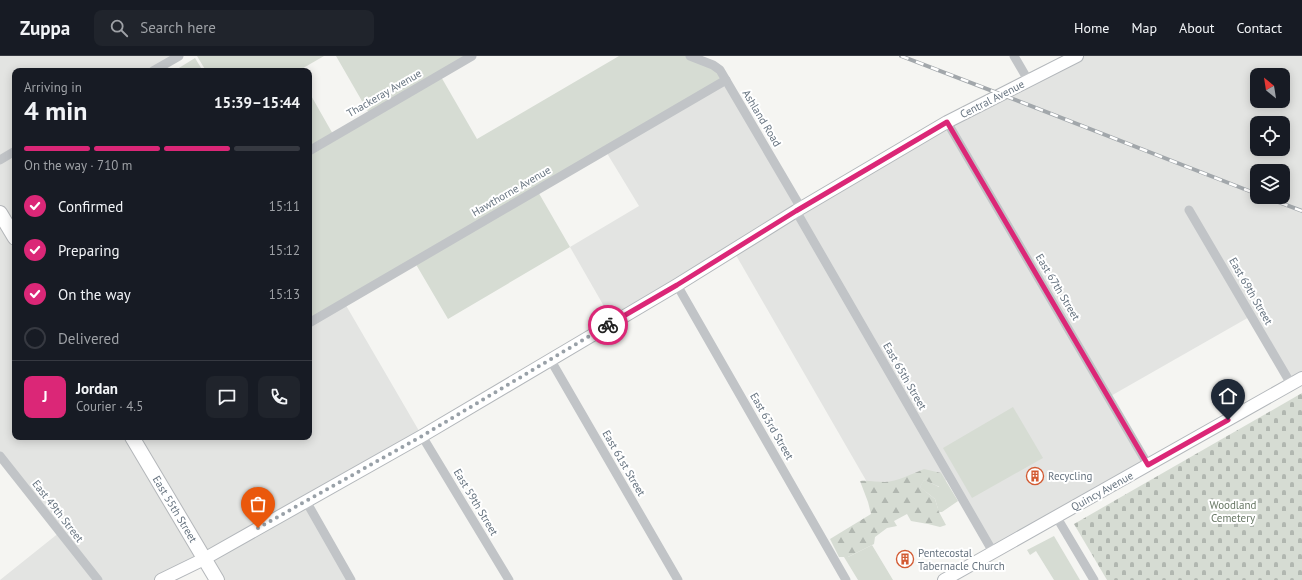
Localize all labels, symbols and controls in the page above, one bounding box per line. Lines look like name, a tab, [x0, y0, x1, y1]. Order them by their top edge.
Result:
search box	[94, 10, 374, 46]
text: Zuppa	[20, 16, 70, 40]
icon: search	[108, 17, 130, 39]
text: Search here	[140, 18, 216, 37]
text: Home	[1074, 19, 1109, 37]
text: Map	[1131, 19, 1157, 37]
text: About	[1179, 19, 1215, 37]
text: Contact	[1237, 19, 1282, 37]
street label: Thackeray Avenue	[344, 66, 424, 120]
north arrow	[1250, 68, 1290, 108]
map controls	[1250, 68, 1290, 204]
street label: Central Avenue	[957, 77, 1027, 121]
text: Arriving in	[24, 79, 82, 96]
street label: Ashland Road	[740, 87, 784, 149]
text: 15:39–15:44	[214, 93, 300, 112]
text: 4 min	[24, 94, 87, 127]
button: locate	[1250, 116, 1290, 156]
text: On the way · 710 m	[24, 157, 132, 174]
street label: Hawthorne Avenue	[469, 163, 553, 219]
button: layers	[1250, 164, 1290, 204]
icon: check	[24, 195, 46, 217]
text: Confirmed	[58, 197, 123, 216]
text: 15:11	[269, 198, 300, 215]
icon: check	[24, 239, 46, 261]
text: Preparing	[58, 241, 120, 260]
text: 15:12	[269, 242, 300, 259]
street label: East 67th Street	[1033, 251, 1083, 323]
street label: East 69th Street	[1226, 255, 1276, 327]
icon: check	[24, 283, 46, 305]
text: On the way	[58, 285, 131, 304]
text: 15:13	[269, 286, 300, 303]
courier	[588, 305, 628, 345]
icon: bike	[597, 314, 619, 336]
text: Delivered	[58, 329, 119, 348]
street label: East 65th Street	[880, 340, 930, 412]
button: chat	[206, 376, 248, 418]
button: phone	[258, 376, 300, 418]
text: Jordan	[76, 379, 118, 398]
pin	[1211, 379, 1245, 420]
icon: home	[1217, 385, 1239, 407]
text: J	[42, 387, 48, 406]
street label: East 63rd Street	[747, 390, 797, 462]
text: Courier · 4.5	[76, 398, 143, 415]
street label: East 61st Street	[599, 427, 649, 499]
street label: East 59th Street	[451, 466, 502, 538]
building icon: Recycling	[1025, 466, 1045, 486]
street label: Quincy Avenue	[1068, 468, 1136, 514]
place label: Recycling	[1048, 469, 1092, 483]
street label: East 55th Street	[150, 473, 201, 545]
street label: East 49th Street	[29, 477, 87, 545]
pin	[241, 487, 275, 528]
icon: bag	[247, 493, 269, 515]
park label: Woodland Cemetery	[1210, 498, 1257, 525]
place label: Pentecostal Tabernacle Church	[918, 546, 1005, 573]
building icon: Pentecostal Tabernacle Church	[895, 549, 915, 569]

